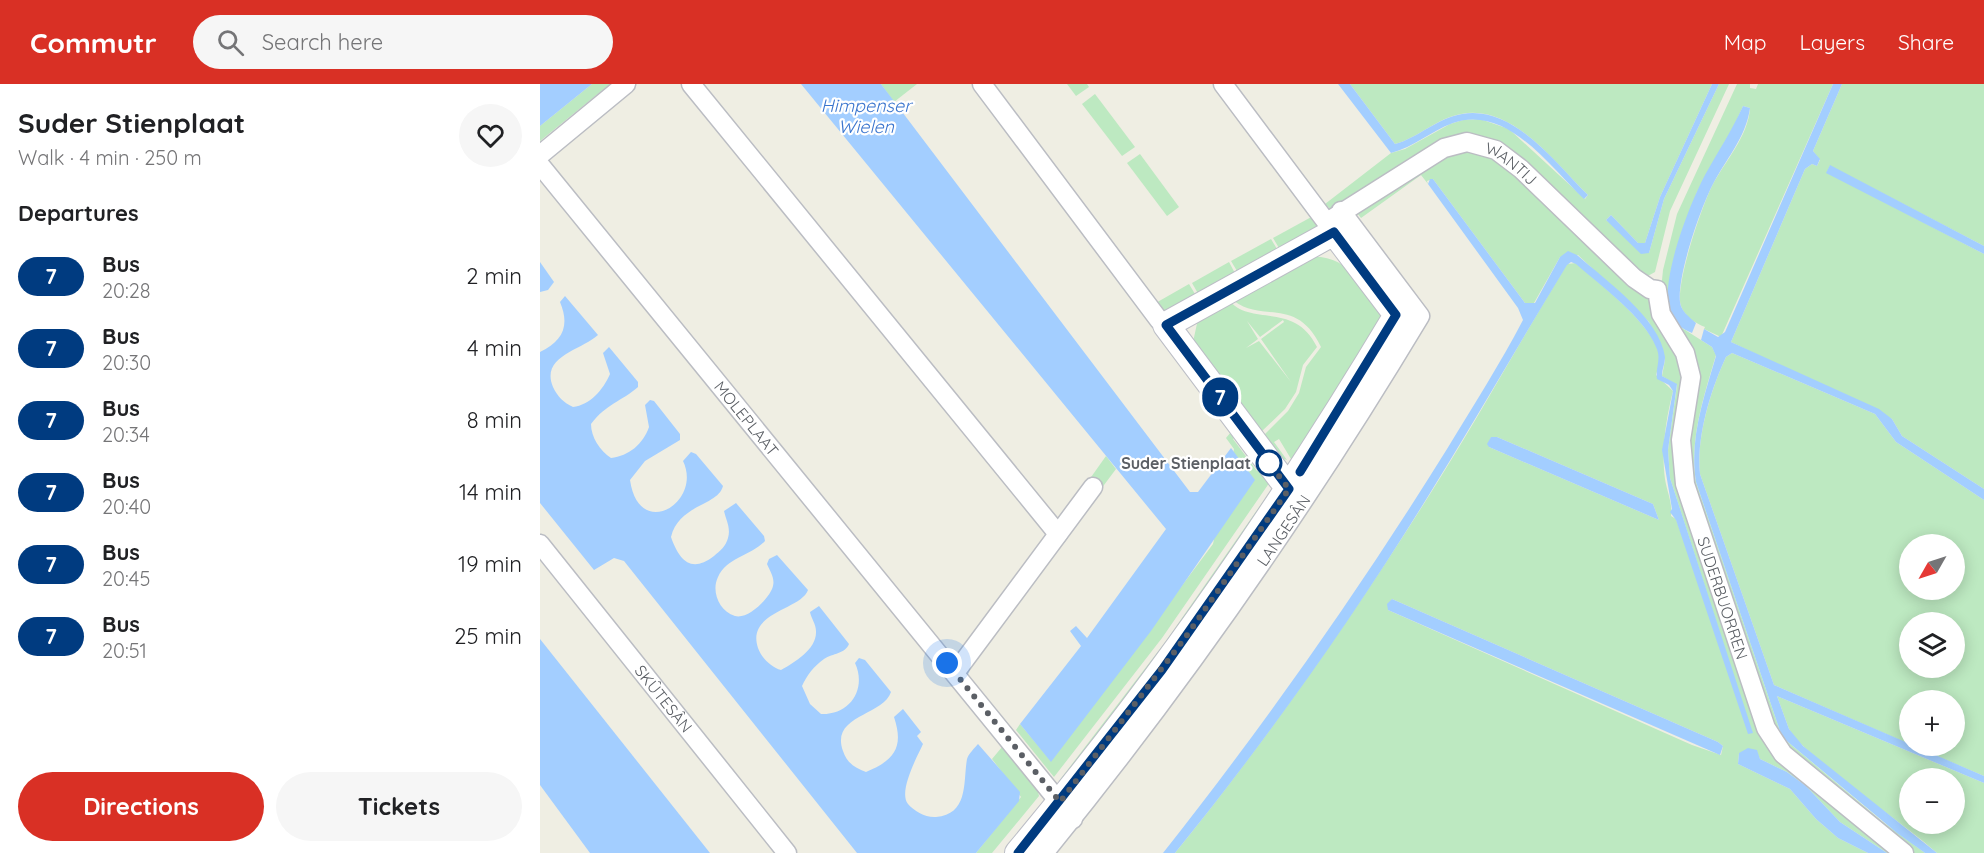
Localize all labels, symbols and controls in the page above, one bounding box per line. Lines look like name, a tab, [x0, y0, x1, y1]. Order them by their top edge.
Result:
search box	[193, 15, 613, 69]
text: Commutr	[30, 25, 157, 60]
icon: search	[214, 26, 247, 59]
text: Search here	[262, 28, 383, 56]
text: Map	[1724, 29, 1767, 55]
text: Layers	[1800, 29, 1865, 55]
text: Share	[1898, 29, 1954, 55]
water label: Himpenser Wielen	[821, 94, 913, 138]
button: heart	[459, 104, 522, 167]
text: Suder Stienplaat	[18, 105, 245, 140]
street label: WANTIJ	[1483, 138, 1541, 189]
text: Walk · 4 min · 250 m	[18, 145, 202, 170]
text: Departures	[18, 199, 139, 227]
text: Bus	[102, 250, 140, 278]
text: 2 min	[466, 262, 522, 290]
text: 7	[45, 263, 57, 289]
text: 20:28	[102, 278, 151, 303]
text: Bus	[102, 322, 140, 350]
text: 4 min	[467, 334, 522, 362]
text: 7	[45, 335, 57, 361]
text: 20:30	[102, 350, 151, 375]
street label: MOLEPLAAT	[710, 377, 783, 460]
line badge: 7	[1200, 378, 1240, 416]
text: 7	[1214, 384, 1226, 410]
text: Bus	[102, 394, 140, 422]
text: 8 min	[467, 406, 522, 434]
text: 7	[45, 407, 57, 433]
text: 20:34	[102, 422, 150, 447]
marker: Suder Stienplaat	[1256, 450, 1282, 476]
place label: Suder Stienplaat	[1121, 453, 1251, 473]
text: Bus	[102, 466, 140, 494]
text: 14 min	[459, 478, 522, 506]
text: 7	[45, 479, 57, 505]
street label: LANGESÂN	[1252, 491, 1315, 570]
text: 20:40	[102, 494, 151, 519]
street label: SUDERBUORREN	[1693, 534, 1752, 662]
north arrow	[1899, 534, 1965, 600]
map controls	[1899, 534, 1965, 834]
text: Bus	[102, 538, 140, 566]
text: 19 min	[458, 550, 522, 578]
text: 7	[45, 551, 57, 577]
text: 20:45	[102, 566, 150, 591]
text: Bus	[102, 610, 140, 638]
button: layers	[1899, 612, 1965, 678]
text: 25 min	[454, 622, 522, 650]
text: 7	[45, 623, 57, 649]
text: 20:51	[102, 638, 147, 663]
your location	[932, 648, 962, 678]
street label: SKÛTESÂN	[631, 661, 697, 736]
button: +	[1899, 690, 1965, 756]
button: −	[1899, 768, 1965, 834]
button: Directions	[18, 772, 264, 841]
button: Tickets	[276, 772, 522, 841]

